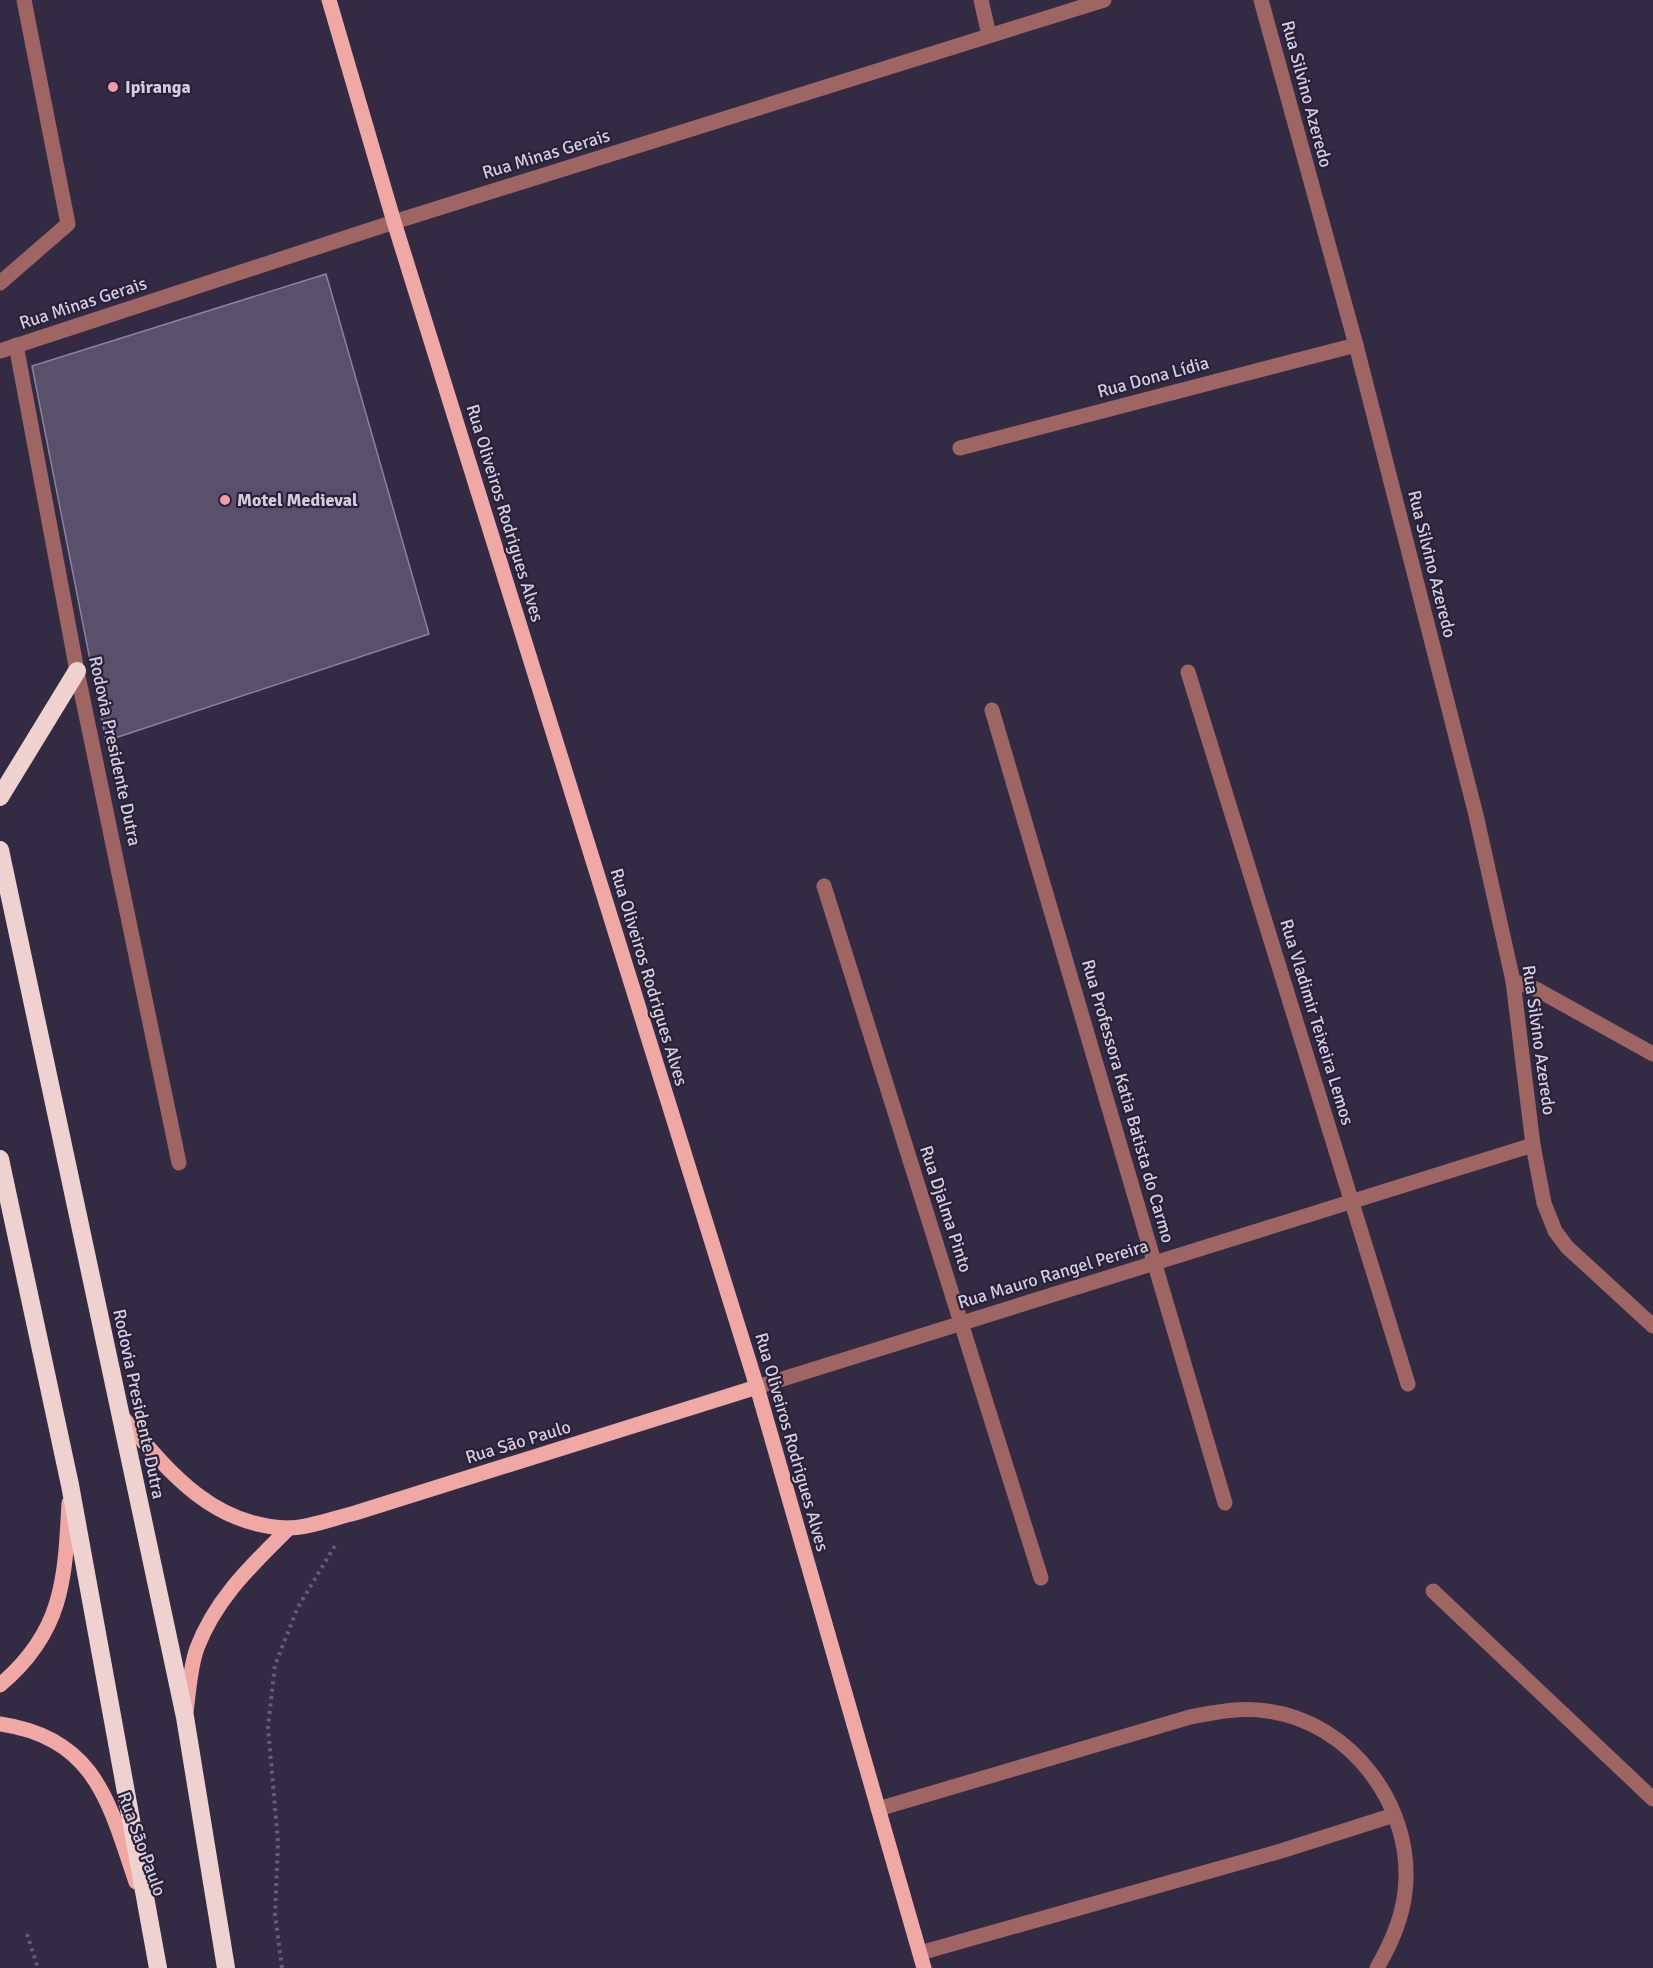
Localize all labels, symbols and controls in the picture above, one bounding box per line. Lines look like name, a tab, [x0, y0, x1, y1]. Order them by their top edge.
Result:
street label: Rua Silvino Azeredo	[1277, 18, 1337, 170]
place label: Ipiranga	[125, 76, 191, 98]
marker: Ipiranga	[106, 80, 120, 94]
street label: Rua Minas Gerais	[479, 124, 613, 184]
street label: Rua Minas Gerais	[17, 272, 150, 334]
street label: Rua Dona Lídia	[1095, 352, 1211, 402]
street label: Rua Oliveiros Rodrigues Alves	[461, 401, 549, 625]
street label: Rua Silvino Azeredo	[1403, 488, 1461, 640]
place label: Motel Medieval	[237, 489, 358, 511]
marker: Motel Medieval	[218, 493, 232, 507]
street label: Rodovia Presidente Dutra	[84, 654, 146, 848]
street label: Rua Oliveiros Rodrigues Alves	[605, 865, 693, 1089]
street label: Rua Vladimir Teixeira Lemos	[1275, 916, 1359, 1128]
street label: Rua Professora Katia Batista do Carmo	[1077, 957, 1179, 1245]
street label: Rua Silvino Azeredo	[1518, 964, 1560, 1116]
street label: Rua Djalma Pinto	[915, 1143, 977, 1275]
street label: Rua Mauro Rangel Pereira	[955, 1234, 1151, 1314]
street label: Rodovia Presidente Dutra	[108, 1307, 170, 1501]
street label: Rua Oliveiros Rodrigues Alves	[750, 1330, 834, 1554]
street label: Rua São Paulo	[463, 1416, 573, 1468]
street label: Rua São Paulo	[113, 1789, 171, 1899]

